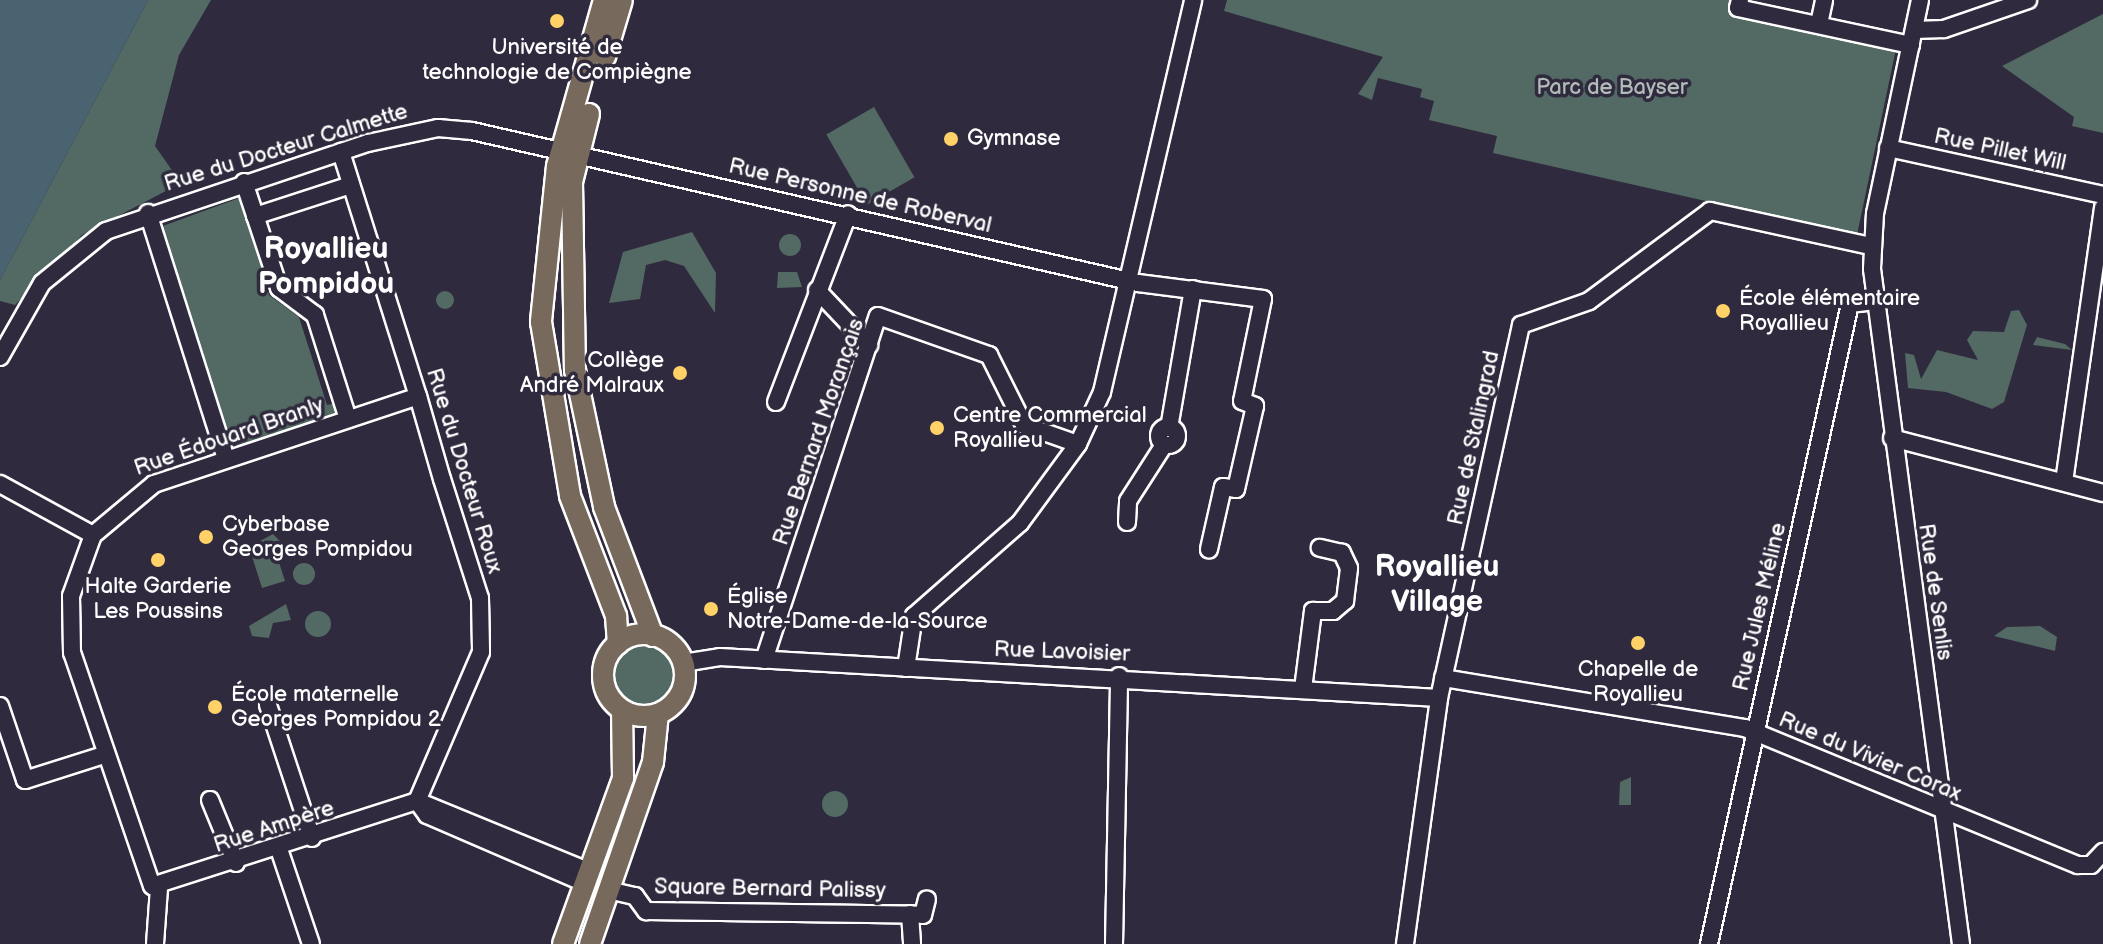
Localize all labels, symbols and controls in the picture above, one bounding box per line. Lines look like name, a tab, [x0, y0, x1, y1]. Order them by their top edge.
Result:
marker: Université de technologie de Compiègne	[548, 12, 566, 30]
place label: Université de technologie de Compiègne	[422, 34, 692, 86]
park label: Parc de Bayser	[1536, 75, 1688, 101]
street label: Rue du Docteur Calmette	[161, 98, 411, 198]
street label: Rue Pillet Will	[1931, 123, 2069, 177]
place label: Gymnase	[967, 126, 1060, 152]
marker: Gymnase	[942, 130, 960, 148]
street label: Rue Personne de Roberval	[726, 153, 994, 239]
district label: Royallieu Pompidou	[258, 231, 394, 302]
place label: École élémentaire Royallieu	[1739, 285, 1920, 336]
marker: École élémentaire Royallieu	[1714, 302, 1732, 320]
street label: Rue Bernard Morançais	[768, 315, 870, 549]
place label: Collège André Malraux	[520, 347, 664, 398]
street label: Rue de Stalingrad	[1443, 348, 1505, 528]
marker: Collège André Malraux	[671, 364, 689, 382]
street label: Rue du Docteur Roux	[420, 365, 508, 577]
street label: Rue Édouard Branly	[131, 392, 327, 482]
place label: Centre Commercial Royallieu	[953, 402, 1147, 454]
marker: Centre Commercial Royallieu	[928, 419, 946, 437]
place label: Cyberbase Georges Pompidou	[222, 511, 413, 562]
street label: Rue Jules Méline	[1728, 520, 1792, 694]
street label: Rue de Senlis	[1912, 522, 1958, 662]
marker: Cyberbase Georges Pompidou	[197, 528, 215, 546]
district label: Royallieu Village	[1375, 549, 1499, 620]
marker: Halte Garderie Les Poussins	[149, 551, 167, 569]
place label: Halte Garderie Les Poussins	[85, 573, 231, 624]
place label: Église Notre-Dame-de-la-Source	[727, 583, 988, 634]
marker: Église Notre-Dame-de-la-Source	[702, 600, 720, 618]
marker: Chapelle de Royallieu	[1629, 634, 1647, 652]
street label: Rue Lavoisier	[993, 636, 1131, 668]
place label: Chapelle de Royallieu	[1578, 656, 1698, 708]
place label: École maternelle Georges Pompidou 2	[231, 681, 441, 732]
marker: École maternelle Georges Pompidou 2	[206, 698, 224, 716]
street label: Rue du Vivier Corax	[1774, 706, 1966, 808]
street label: Rue Ampère	[210, 795, 338, 859]
street label: Square Bernard Palissy	[654, 874, 886, 904]

